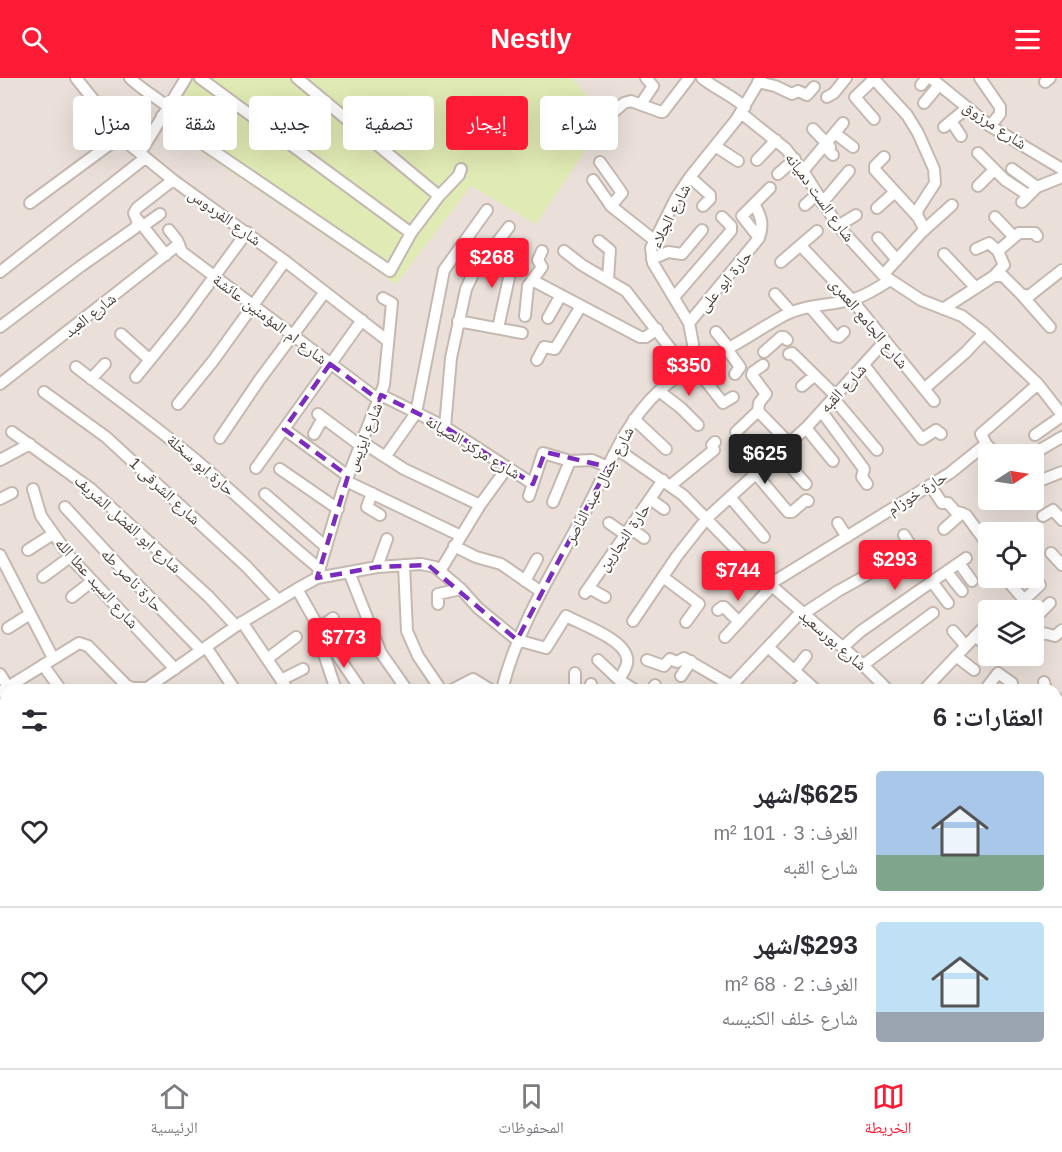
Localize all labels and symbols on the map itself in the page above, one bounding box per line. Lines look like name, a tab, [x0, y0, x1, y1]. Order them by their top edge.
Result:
street label: شارع مرزوق	[959, 98, 1030, 154]
street label: شارع الست دميانه	[780, 149, 858, 246]
street label: شارع الجلاء	[647, 181, 695, 252]
street label: شارع الفردوس	[184, 185, 264, 250]
pin: $268	[456, 238, 528, 289]
street label: حارة ابو على	[695, 247, 757, 316]
street label: شارع ام المؤمنين عائشة	[209, 271, 330, 369]
street label: شارع الجامع العمرى	[825, 274, 912, 373]
street label: شارع العبد	[61, 290, 120, 342]
pin: $350	[653, 346, 725, 397]
street label: شارع القبه	[816, 360, 871, 417]
street label: شارع ايزيس	[343, 400, 387, 474]
street label: شارع مركز الصيانه	[422, 412, 523, 484]
street label: شارع جمال عبد الناصر	[561, 424, 639, 548]
street label: حارة ابو سخلة	[163, 431, 238, 500]
pin: $625	[729, 434, 801, 485]
north arrow	[978, 444, 1044, 510]
street label: شارع الشرقى 1	[125, 454, 204, 529]
street label: حارة خوزام	[884, 468, 951, 520]
street label: شارع ابو الفضل الشريف	[70, 472, 185, 578]
street label: حارة النجارين	[594, 500, 655, 575]
street label: شارع السيد عطا الله	[51, 534, 142, 633]
pin: $293	[859, 540, 931, 591]
street label: حارة ناصر طه	[97, 545, 166, 616]
pin: $744	[702, 551, 774, 602]
street label: شارع بورسعيد	[795, 606, 870, 675]
pin: $773	[308, 618, 380, 669]

